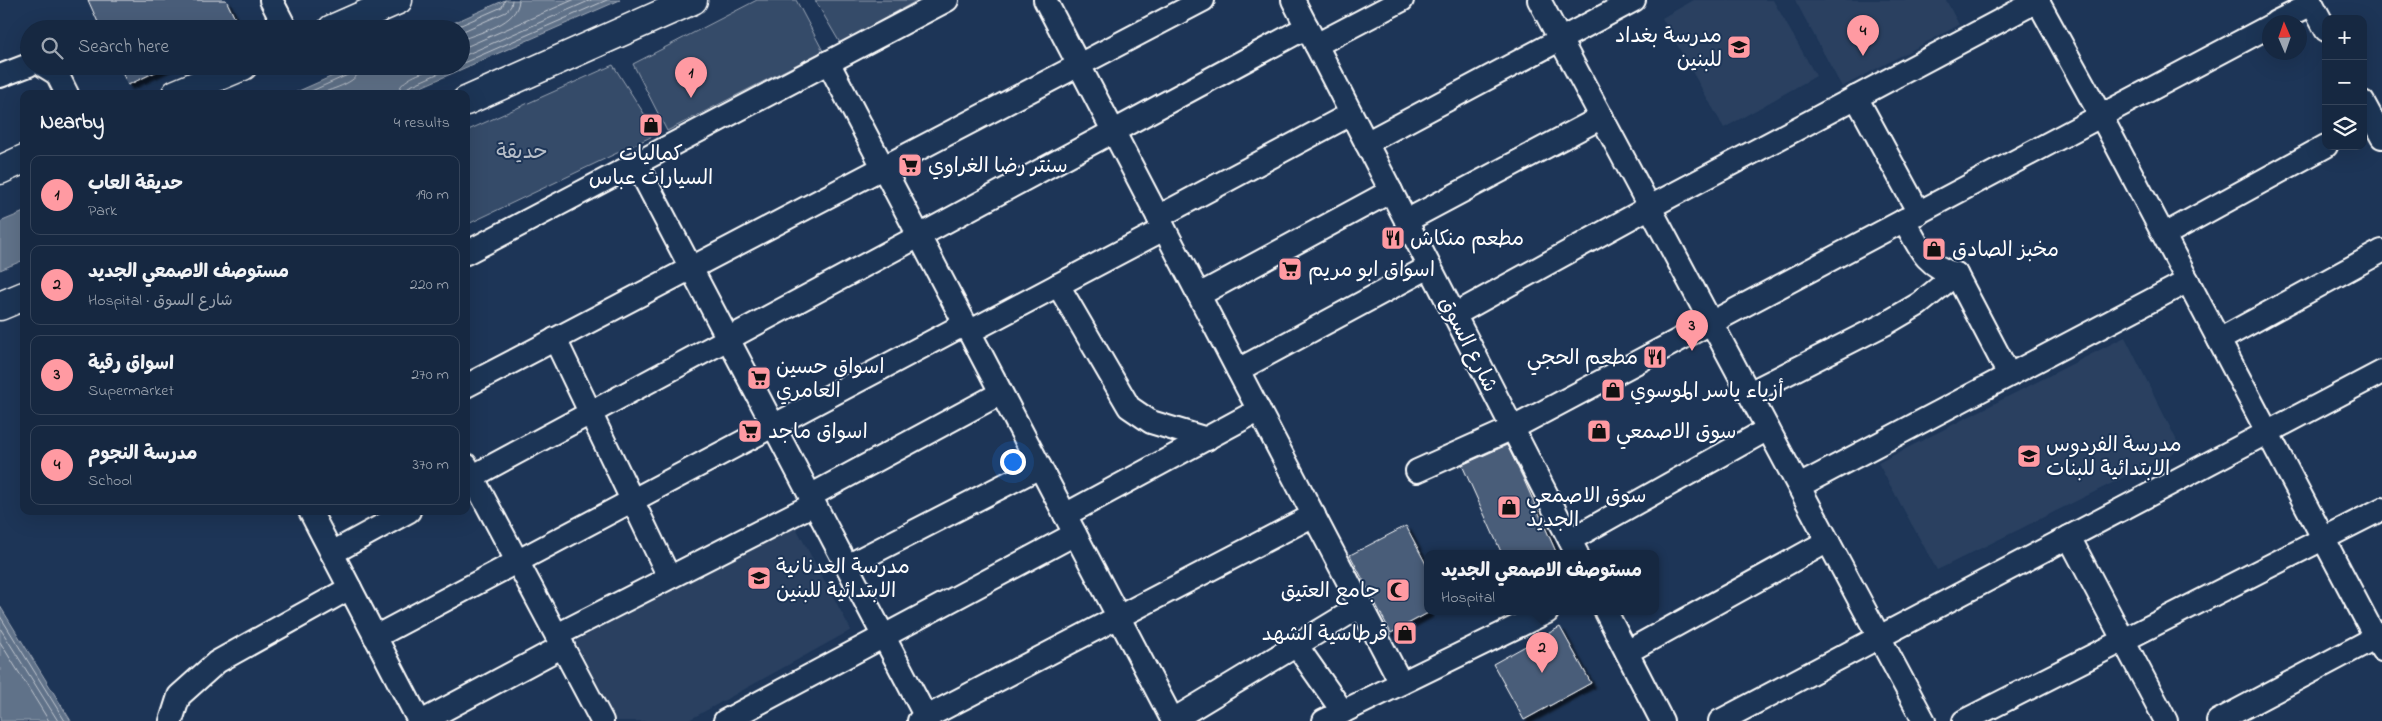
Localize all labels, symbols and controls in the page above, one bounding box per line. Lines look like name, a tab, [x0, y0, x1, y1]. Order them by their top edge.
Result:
pin: 4	[1847, 15, 1879, 56]
north arrow	[2262, 15, 2307, 60]
map controls	[2322, 15, 2367, 150]
button: +	[2322, 15, 2367, 60]
search box	[20, 20, 470, 75]
place label: مدرسة بغداد للبنين	[1615, 22, 1722, 76]
icon: search	[38, 34, 66, 62]
text: Search here	[78, 34, 169, 61]
school or university icon: مدرسة بغداد للبنين	[1726, 34, 1752, 60]
pin: 1	[675, 57, 707, 98]
button: −	[2322, 60, 2367, 105]
button: layers	[2322, 105, 2367, 150]
text: Nearby	[40, 108, 104, 138]
text: 4 results	[394, 111, 450, 135]
shop icon: كماليات السيارات عباس	[638, 112, 664, 138]
park label: حديقة	[496, 138, 548, 168]
place label: كماليات السيارات عباس	[589, 140, 713, 194]
supermarket icon: سنتر رضا الغراوي	[897, 152, 923, 178]
place label: سنتر رضا الغراوي	[928, 152, 1068, 182]
text: حديقة العاب	[88, 171, 183, 198]
text: 1	[54, 183, 60, 207]
text: 190 m	[416, 183, 449, 207]
text: Park	[88, 199, 117, 223]
restaurant icon: مطعم منكاش	[1380, 225, 1406, 251]
place label: مطعم منكاش	[1410, 225, 1524, 255]
shop icon: مخبز الصادق	[1921, 236, 1947, 262]
place label: مخبز الصادق	[1952, 236, 2059, 266]
supermarket icon: اسواق ابو مريم	[1277, 256, 1303, 282]
place label: اسواق ابو مريم	[1308, 256, 1435, 286]
text: مستوصف الاصمعي الجديد	[88, 259, 289, 286]
text: 2	[53, 273, 61, 297]
text: 220 m	[410, 273, 449, 297]
text: Hospital · شارع السوق	[88, 289, 233, 313]
street label: شارع السوق	[1430, 292, 1504, 398]
pin: 3	[1676, 310, 1708, 351]
place label: مطعم الحجي	[1527, 344, 1638, 376]
restaurant icon: مطعم الحجي	[1642, 344, 1668, 370]
text: اسواق رقية	[88, 351, 174, 378]
place label: اسواق حسين العامري	[776, 353, 885, 407]
text: 3	[54, 363, 60, 387]
text: 270 m	[411, 363, 449, 387]
supermarket icon: اسواق حسين العامري	[746, 365, 772, 391]
shop icon: أزياء ياسر الموسوي	[1600, 377, 1626, 403]
place label: أزياء ياسر الموسوي	[1630, 377, 1783, 407]
text: Supermarket	[88, 379, 174, 403]
supermarket icon: اسواق ماجد	[737, 418, 763, 444]
place label: اسواق ماجد	[768, 418, 868, 448]
shop icon: سوق الاصمعي	[1586, 418, 1612, 444]
place label: سوق الاصمعي	[1616, 418, 1736, 450]
place label: مدرسة الفردوس الابتدائية للبنات	[2046, 431, 2182, 485]
text: مدرسة النجوم	[88, 441, 198, 468]
school or university icon: مدرسة الفردوس الابتدائية للبنات	[2016, 443, 2042, 469]
your location	[1000, 449, 1026, 475]
text: 4	[54, 453, 60, 477]
text: 370 m	[412, 453, 449, 477]
text: School	[88, 469, 132, 493]
place label: سوق الاصمعي الجديد	[1526, 482, 1646, 536]
shop icon: سوق الاصمعي الجديد	[1496, 494, 1522, 520]
popup	[1424, 550, 1659, 615]
place label: مدرسة العدنانية الابتدائية للبنين	[776, 553, 910, 607]
text: مستوصف الاصمعي الجديد	[1441, 558, 1642, 585]
school or university icon: مدرسة العدنانية الابتدائية للبنين	[746, 565, 772, 591]
place label: جامع العتيق	[1281, 577, 1380, 607]
mosque icon: جامع العتيق	[1385, 577, 1411, 603]
text: Hospital	[1441, 586, 1495, 610]
place label: قرطاسية الشهد	[1262, 620, 1388, 650]
shop icon: قرطاسية الشهد	[1392, 620, 1418, 646]
pin: 2	[1526, 632, 1558, 673]

